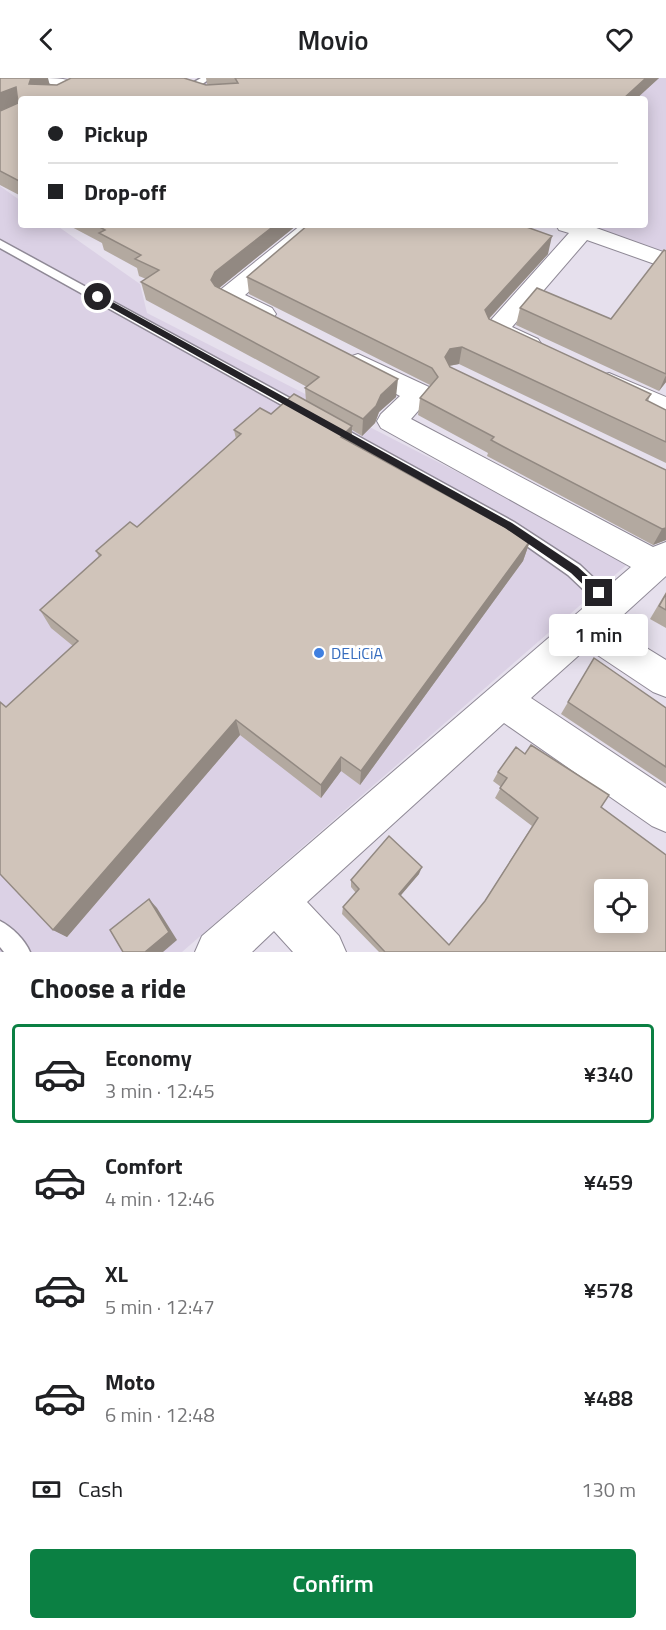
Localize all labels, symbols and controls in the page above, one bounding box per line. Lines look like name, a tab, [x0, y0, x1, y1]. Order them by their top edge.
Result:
text: Movio	[298, 19, 368, 60]
icon: back	[30, 23, 63, 56]
icon: heart	[603, 23, 636, 56]
text: Pickup	[84, 117, 148, 151]
text: Drop-off	[84, 175, 166, 209]
route start	[84, 283, 111, 310]
route end	[585, 579, 612, 606]
callout: 1 min	[550, 614, 648, 656]
text: 1 min	[574, 619, 623, 650]
place label: DELiCiA	[331, 641, 384, 665]
marker: DELiCiA	[312, 646, 326, 660]
map controls	[594, 879, 648, 933]
button: locate	[594, 879, 648, 933]
text: Choose a ride	[30, 967, 186, 1008]
text: Economy	[105, 1041, 192, 1075]
icon: car	[33, 1047, 87, 1101]
text: ¥340	[584, 1057, 633, 1091]
text: 3 min · 12:45	[105, 1075, 215, 1106]
text: Comfort	[105, 1149, 183, 1183]
icon: car	[33, 1155, 87, 1209]
text: ¥459	[584, 1165, 633, 1199]
text: 4 min · 12:46	[105, 1183, 215, 1214]
text: XL	[105, 1257, 128, 1291]
icon: car	[33, 1263, 87, 1317]
text: ¥578	[584, 1273, 633, 1307]
text: 5 min · 12:47	[105, 1291, 215, 1322]
text: Moto	[105, 1365, 155, 1399]
icon: car	[33, 1371, 87, 1425]
text: ¥488	[584, 1381, 633, 1415]
text: 6 min · 12:48	[105, 1399, 215, 1430]
text: Cash	[78, 1472, 123, 1506]
icon: cash	[30, 1473, 63, 1506]
text: 130 m	[581, 1474, 636, 1505]
button: Confirm	[30, 1549, 636, 1618]

